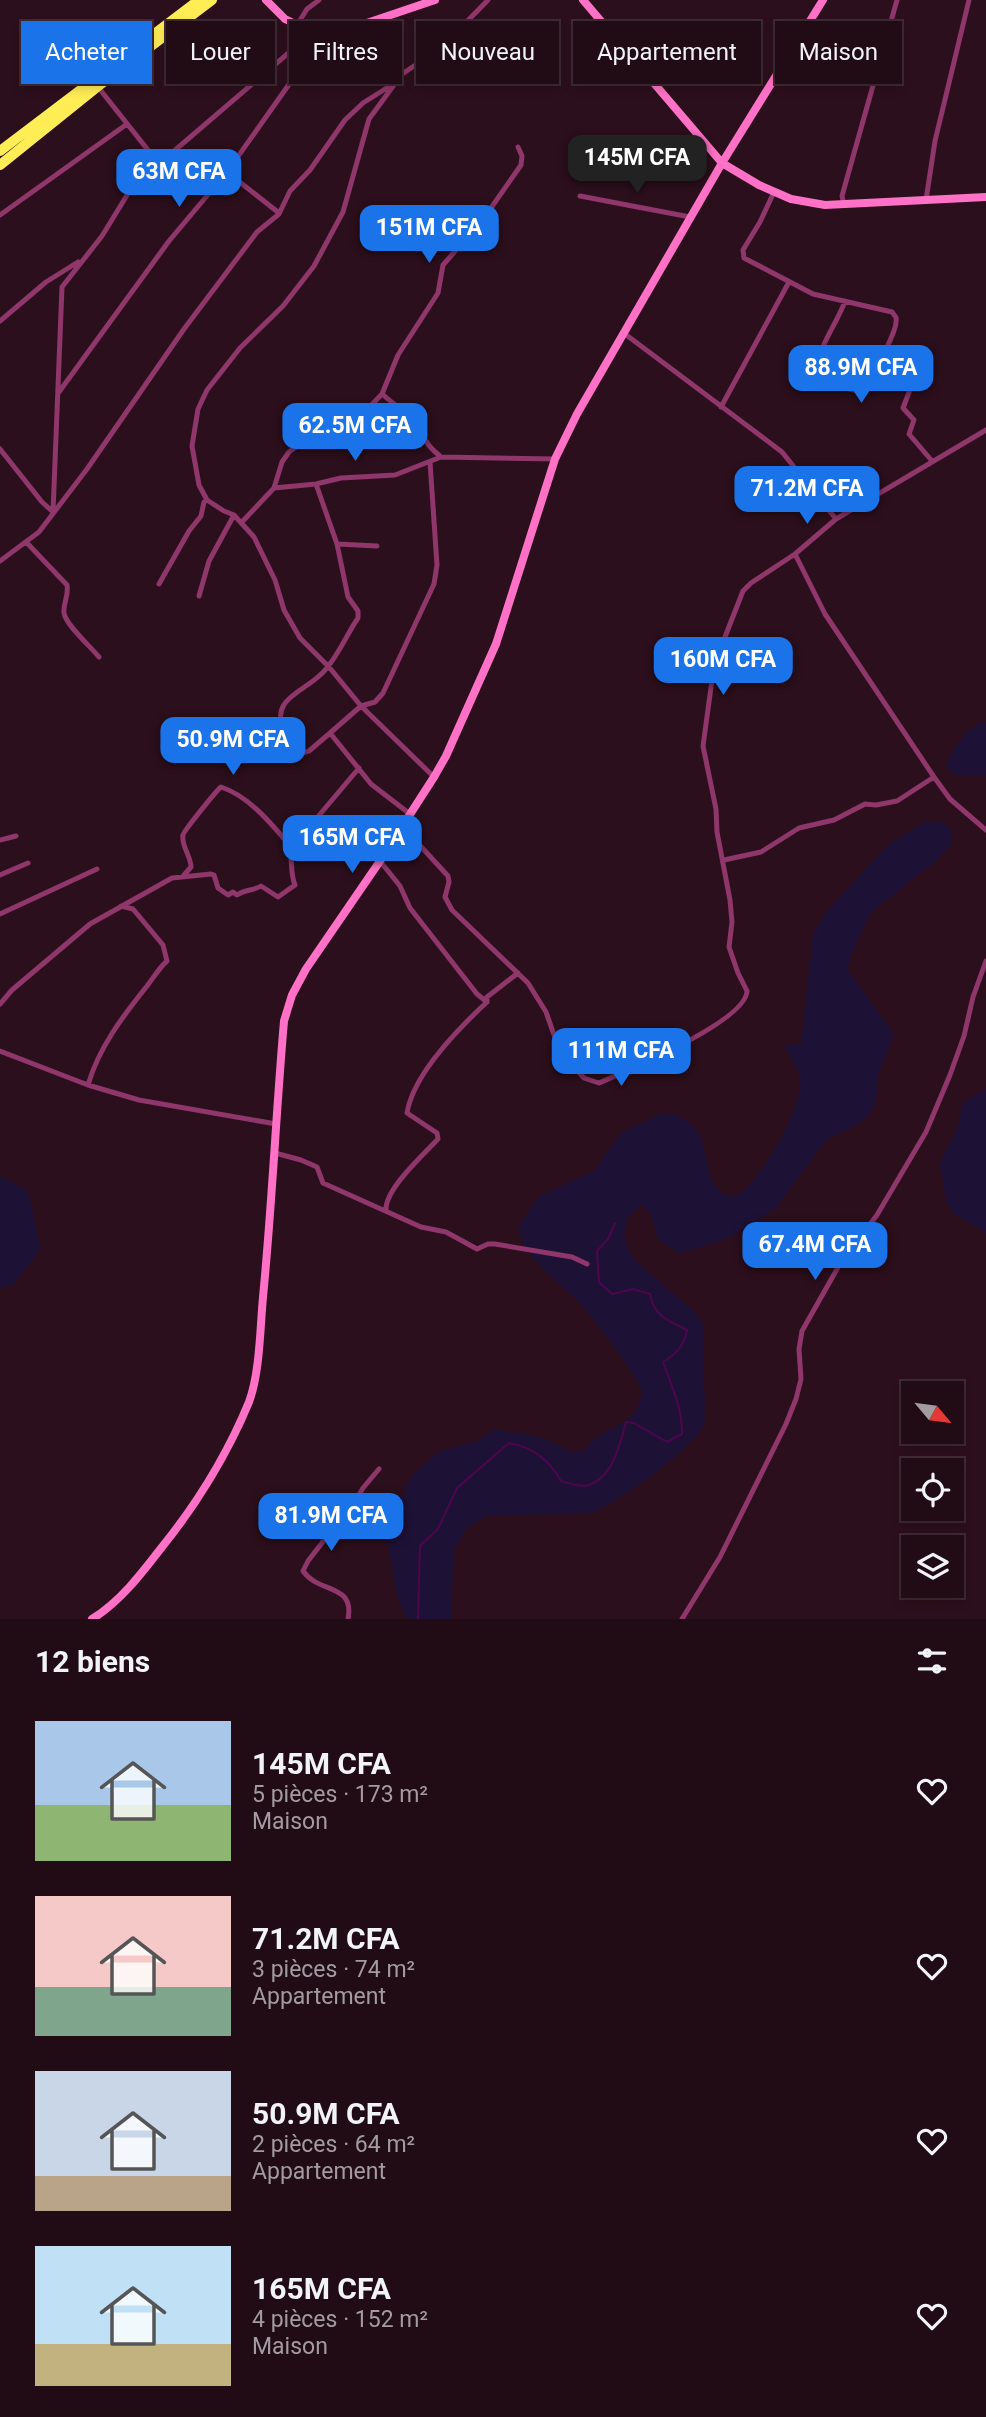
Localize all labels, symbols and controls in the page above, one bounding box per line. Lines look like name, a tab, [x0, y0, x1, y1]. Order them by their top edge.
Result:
chip: Acheter	[21, 21, 152, 84]
chip: Louer	[166, 21, 275, 84]
chip: Filtres	[289, 21, 402, 84]
chip: Nouveau	[416, 21, 559, 84]
chip: Appartement	[573, 21, 761, 84]
chip: Maison	[775, 21, 902, 84]
pin: 145M CFA	[565, 136, 709, 195]
text: 145M CFA	[584, 144, 690, 171]
pin: 63M CFA	[114, 150, 244, 209]
text: 63M CFA	[132, 158, 226, 185]
pin: 151M CFA	[357, 205, 501, 265]
text: 151M CFA	[376, 214, 482, 241]
pin: 88.9M CFA	[781, 346, 941, 405]
text: 88.9M CFA	[804, 354, 918, 381]
pin: 62.5M CFA	[275, 404, 435, 463]
text: 62.5M CFA	[298, 412, 412, 439]
pin: 71.2M CFA	[727, 466, 887, 526]
text: 71.2M CFA	[750, 475, 864, 502]
pin: 160M CFA	[651, 638, 795, 697]
text: 160M CFA	[670, 646, 776, 673]
pin: 50.9M CFA	[153, 718, 313, 777]
text: 50.9M CFA	[176, 726, 290, 753]
pin: 165M CFA	[280, 816, 424, 875]
text: 165M CFA	[299, 824, 405, 851]
pin: 111M CFA	[549, 1028, 693, 1088]
text: 111M CFA	[568, 1037, 674, 1064]
pin: 67.4M CFA	[735, 1222, 895, 1282]
text: 67.4M CFA	[758, 1231, 872, 1258]
north arrow	[901, 1381, 964, 1444]
map controls	[901, 1381, 964, 1598]
button: locate	[901, 1458, 964, 1521]
pin: 81.9M CFA	[251, 1494, 411, 1553]
text: 81.9M CFA	[274, 1502, 388, 1529]
button: layers	[901, 1535, 964, 1598]
icon: filters	[913, 1642, 951, 1680]
text: 12 biens	[35, 1644, 150, 1679]
text: 145M CFA	[252, 1746, 391, 1781]
icon: home	[91, 1749, 175, 1833]
icon: heart	[913, 1772, 951, 1810]
text: 5 pièces · 173 m²	[252, 1781, 428, 1808]
text: Maison	[252, 1808, 328, 1835]
text: 71.2M CFA	[252, 1921, 400, 1956]
icon: home	[91, 1924, 175, 2008]
icon: heart	[913, 1947, 951, 1985]
text: 3 pièces · 74 m²	[252, 1956, 415, 1983]
text: Appartement	[252, 1983, 386, 2010]
text: 50.9M CFA	[252, 2096, 400, 2131]
icon: home	[91, 2099, 175, 2183]
icon: heart	[913, 2122, 951, 2160]
text: 2 pièces · 64 m²	[252, 2131, 415, 2158]
text: Appartement	[252, 2158, 386, 2185]
text: 165M CFA	[252, 2271, 391, 2306]
icon: home	[91, 2274, 175, 2358]
icon: heart	[913, 2297, 951, 2335]
text: 4 pièces · 152 m²	[252, 2306, 428, 2333]
text: Maison	[252, 2333, 328, 2360]

